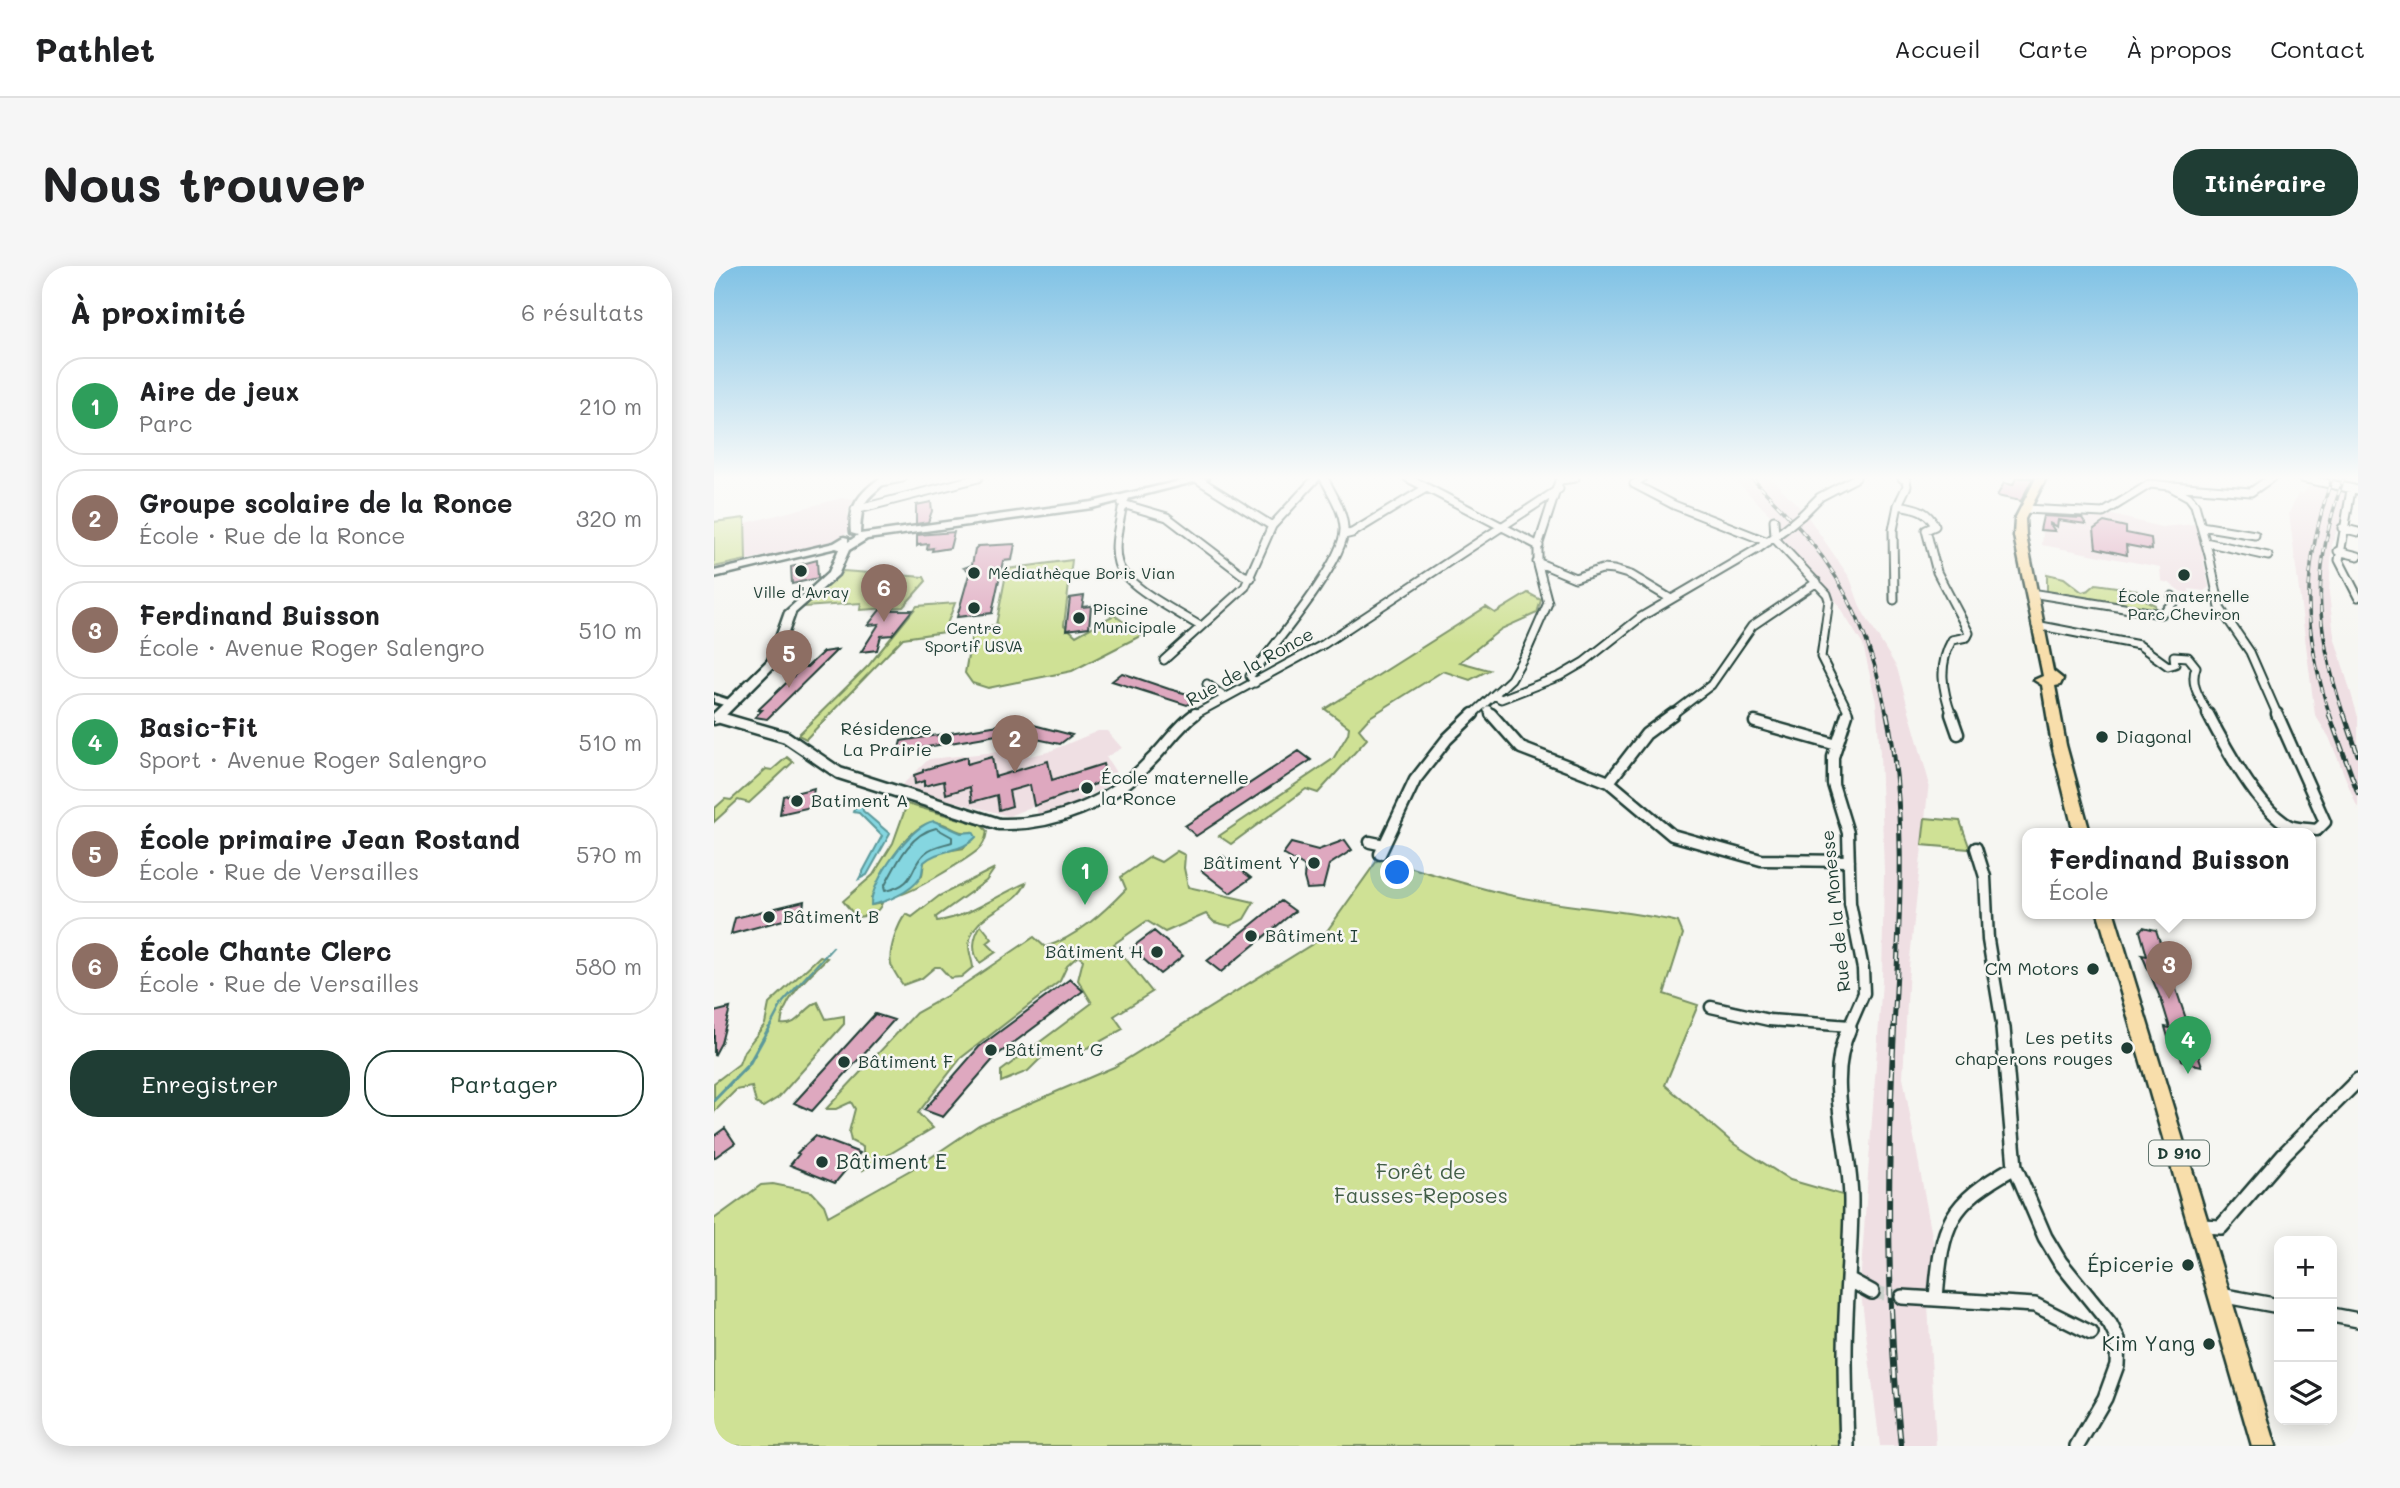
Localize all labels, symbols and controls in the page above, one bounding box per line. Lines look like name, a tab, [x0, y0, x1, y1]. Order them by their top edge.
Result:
text: Pathlet	[35, 27, 155, 70]
text: Accueil	[1894, 33, 1980, 64]
text: Carte	[2018, 33, 2088, 64]
text: À propos	[2126, 33, 2232, 64]
text: Contact	[2270, 33, 2365, 64]
button: Itinéraire	[2173, 149, 2358, 216]
text: Nous trouver	[42, 151, 366, 214]
text: À proximité	[70, 292, 246, 332]
text: 6 résultats	[521, 297, 644, 327]
text: Aire de jeux	[139, 374, 299, 408]
text: 1	[90, 391, 100, 421]
text: 210 m	[579, 391, 642, 421]
text: Parc	[139, 408, 192, 438]
text: Groupe scolaire de la Ronce	[139, 486, 513, 520]
text: 2	[89, 503, 101, 533]
text: 320 m	[576, 503, 642, 533]
text: École · Rue de la Ronce	[139, 520, 406, 550]
place label: Médiathèque Boris Vian	[988, 562, 1175, 583]
marker: Ville d'Avray	[793, 563, 809, 579]
pin: 6	[861, 564, 907, 622]
marker: Médiathèque Boris Vian	[966, 565, 982, 581]
marker: École maternelle Parc Cheviron	[2176, 567, 2192, 583]
place label: Ville d'Avray	[753, 581, 849, 602]
place label: École maternelle Parc Cheviron	[2118, 585, 2250, 624]
text: Ferdinand Buisson	[139, 598, 380, 632]
place label: Piscine Municipale	[1093, 598, 1176, 637]
marker: Centre Sportif USVA	[966, 600, 982, 616]
marker: Piscine Municipale	[1071, 610, 1087, 626]
text: 3	[88, 615, 102, 645]
text: 510 m	[578, 615, 642, 645]
place label: Centre Sportif USVA	[925, 617, 1023, 656]
street label: Rue de la Ronce	[1182, 621, 1317, 711]
pin: 5	[766, 630, 812, 688]
text: École · Avenue Roger Salengro	[139, 632, 484, 662]
text: Basic-Fit	[139, 710, 258, 744]
pin: 2	[992, 715, 1038, 773]
place label: Résidence La Prairie	[840, 716, 932, 761]
place label: Diagonal	[2116, 724, 2192, 748]
text: 4	[88, 727, 102, 757]
text: 510 m	[578, 727, 642, 757]
marker: Diagonal	[2094, 729, 2110, 745]
marker: Résidence La Prairie	[938, 731, 954, 747]
text: Sport · Avenue Roger Salengro	[139, 744, 487, 774]
place label: École maternelle la Ronce	[1101, 765, 1249, 810]
marker: École maternelle la Ronce	[1079, 780, 1095, 796]
place label: Batiment A	[811, 788, 908, 812]
marker: Batiment A	[789, 793, 805, 809]
text: École primaire Jean Rostand	[139, 822, 520, 856]
popup	[2022, 828, 2316, 919]
street label: Rue de la Monesse	[1815, 829, 1855, 993]
text: 5	[88, 839, 102, 869]
text: 570 m	[576, 839, 642, 869]
text: Ferdinand Buisson	[2049, 842, 2289, 876]
pin: 1	[1062, 847, 1108, 905]
place label: Bâtiment Y	[1203, 850, 1300, 874]
marker: Bâtiment Y	[1306, 855, 1322, 871]
your location	[1380, 855, 1414, 889]
text: École · Rue de Versailles	[139, 856, 419, 886]
text: École	[2049, 876, 2109, 906]
place label: Bâtiment B	[783, 904, 879, 928]
marker: Bâtiment B	[761, 909, 777, 925]
place label: Bâtiment I	[1265, 923, 1358, 947]
marker: Bâtiment I	[1243, 928, 1259, 944]
text: École Chante Clerc	[139, 934, 391, 968]
place label: Bâtiment H	[1045, 939, 1143, 963]
pin: 3	[2146, 941, 2192, 999]
marker: Bâtiment H	[1149, 944, 1165, 960]
text: 6	[88, 951, 102, 981]
text: 580 m	[575, 951, 642, 981]
place label: CM Motors	[1985, 956, 2079, 980]
marker: CM Motors	[2085, 961, 2101, 977]
text: École · Rue de Versailles	[139, 968, 419, 998]
pin: 4	[2165, 1016, 2211, 1074]
place label: Les petits chaperons rouges	[1955, 1025, 2113, 1070]
place label: Bâtiment G	[1005, 1037, 1103, 1061]
marker: Les petits chaperons rouges	[2119, 1040, 2135, 1056]
marker: Bâtiment G	[983, 1042, 999, 1058]
place label: Bâtiment F	[858, 1049, 953, 1073]
button: Enregistrer	[70, 1050, 350, 1117]
button: Partager	[364, 1050, 644, 1117]
marker: Bâtiment F	[836, 1054, 852, 1070]
road number: D 910	[2149, 1140, 2209, 1166]
place label: Bâtiment E	[836, 1147, 947, 1174]
marker: Bâtiment E	[814, 1154, 830, 1170]
park label: Forêt de Fausses-Reposes	[1334, 1157, 1508, 1208]
map controls	[2274, 1236, 2337, 1425]
button: +	[2274, 1236, 2337, 1299]
place label: Épicerie	[2087, 1250, 2174, 1277]
marker: Épicerie	[2180, 1257, 2196, 1273]
button: −	[2274, 1299, 2337, 1362]
place label: Kim Yang	[2102, 1329, 2195, 1356]
marker: Kim Yang	[2201, 1336, 2217, 1352]
button: layers	[2274, 1362, 2337, 1425]

